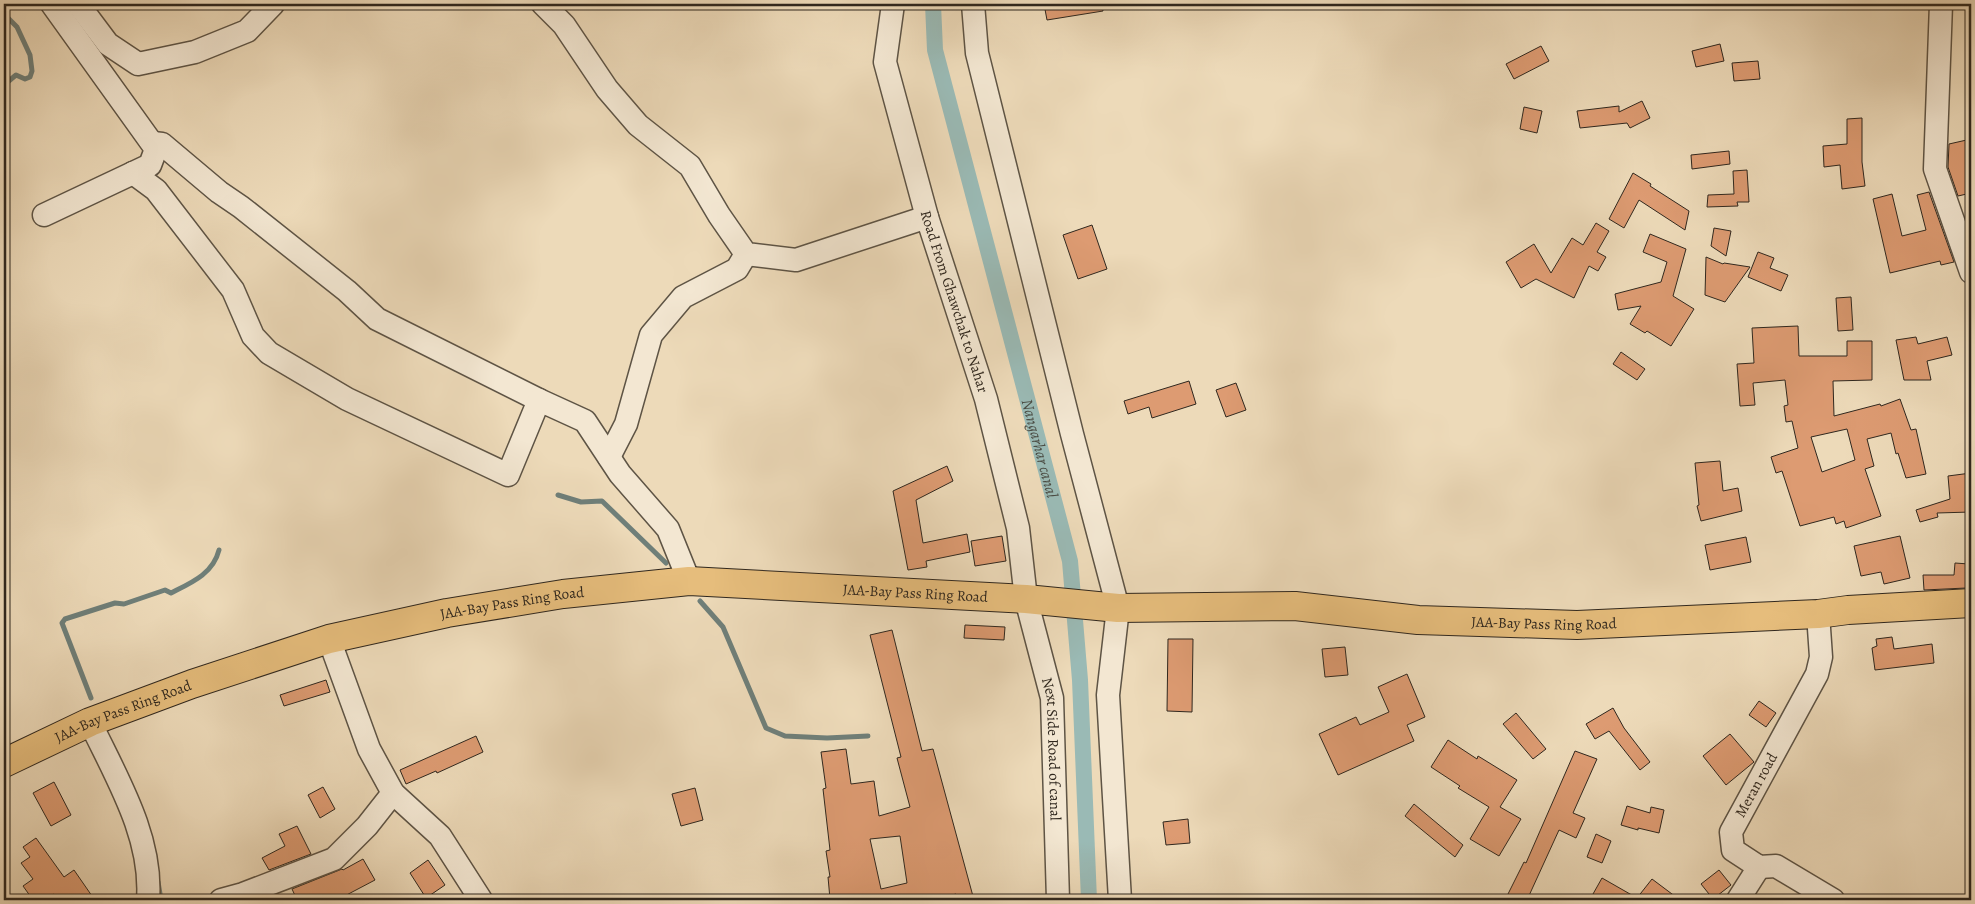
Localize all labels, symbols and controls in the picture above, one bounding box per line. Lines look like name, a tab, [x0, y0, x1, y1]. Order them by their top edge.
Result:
street label: Road From Ghawchak to Nahar	[916, 208, 993, 396]
water label: Nangarhar canal	[1016, 397, 1063, 500]
street label: JAA-Bay Pass Ring Road	[842, 579, 989, 607]
street label: JAA-Bay Pass Ring Road	[438, 582, 586, 624]
street label: JAA-Bay Pass Ring Road	[1471, 612, 1618, 635]
street label: JAA-Bay Pass Ring Road	[51, 675, 195, 747]
street label: Next Side Road of canal	[1037, 675, 1066, 821]
street label: Meran road	[1730, 748, 1782, 821]

